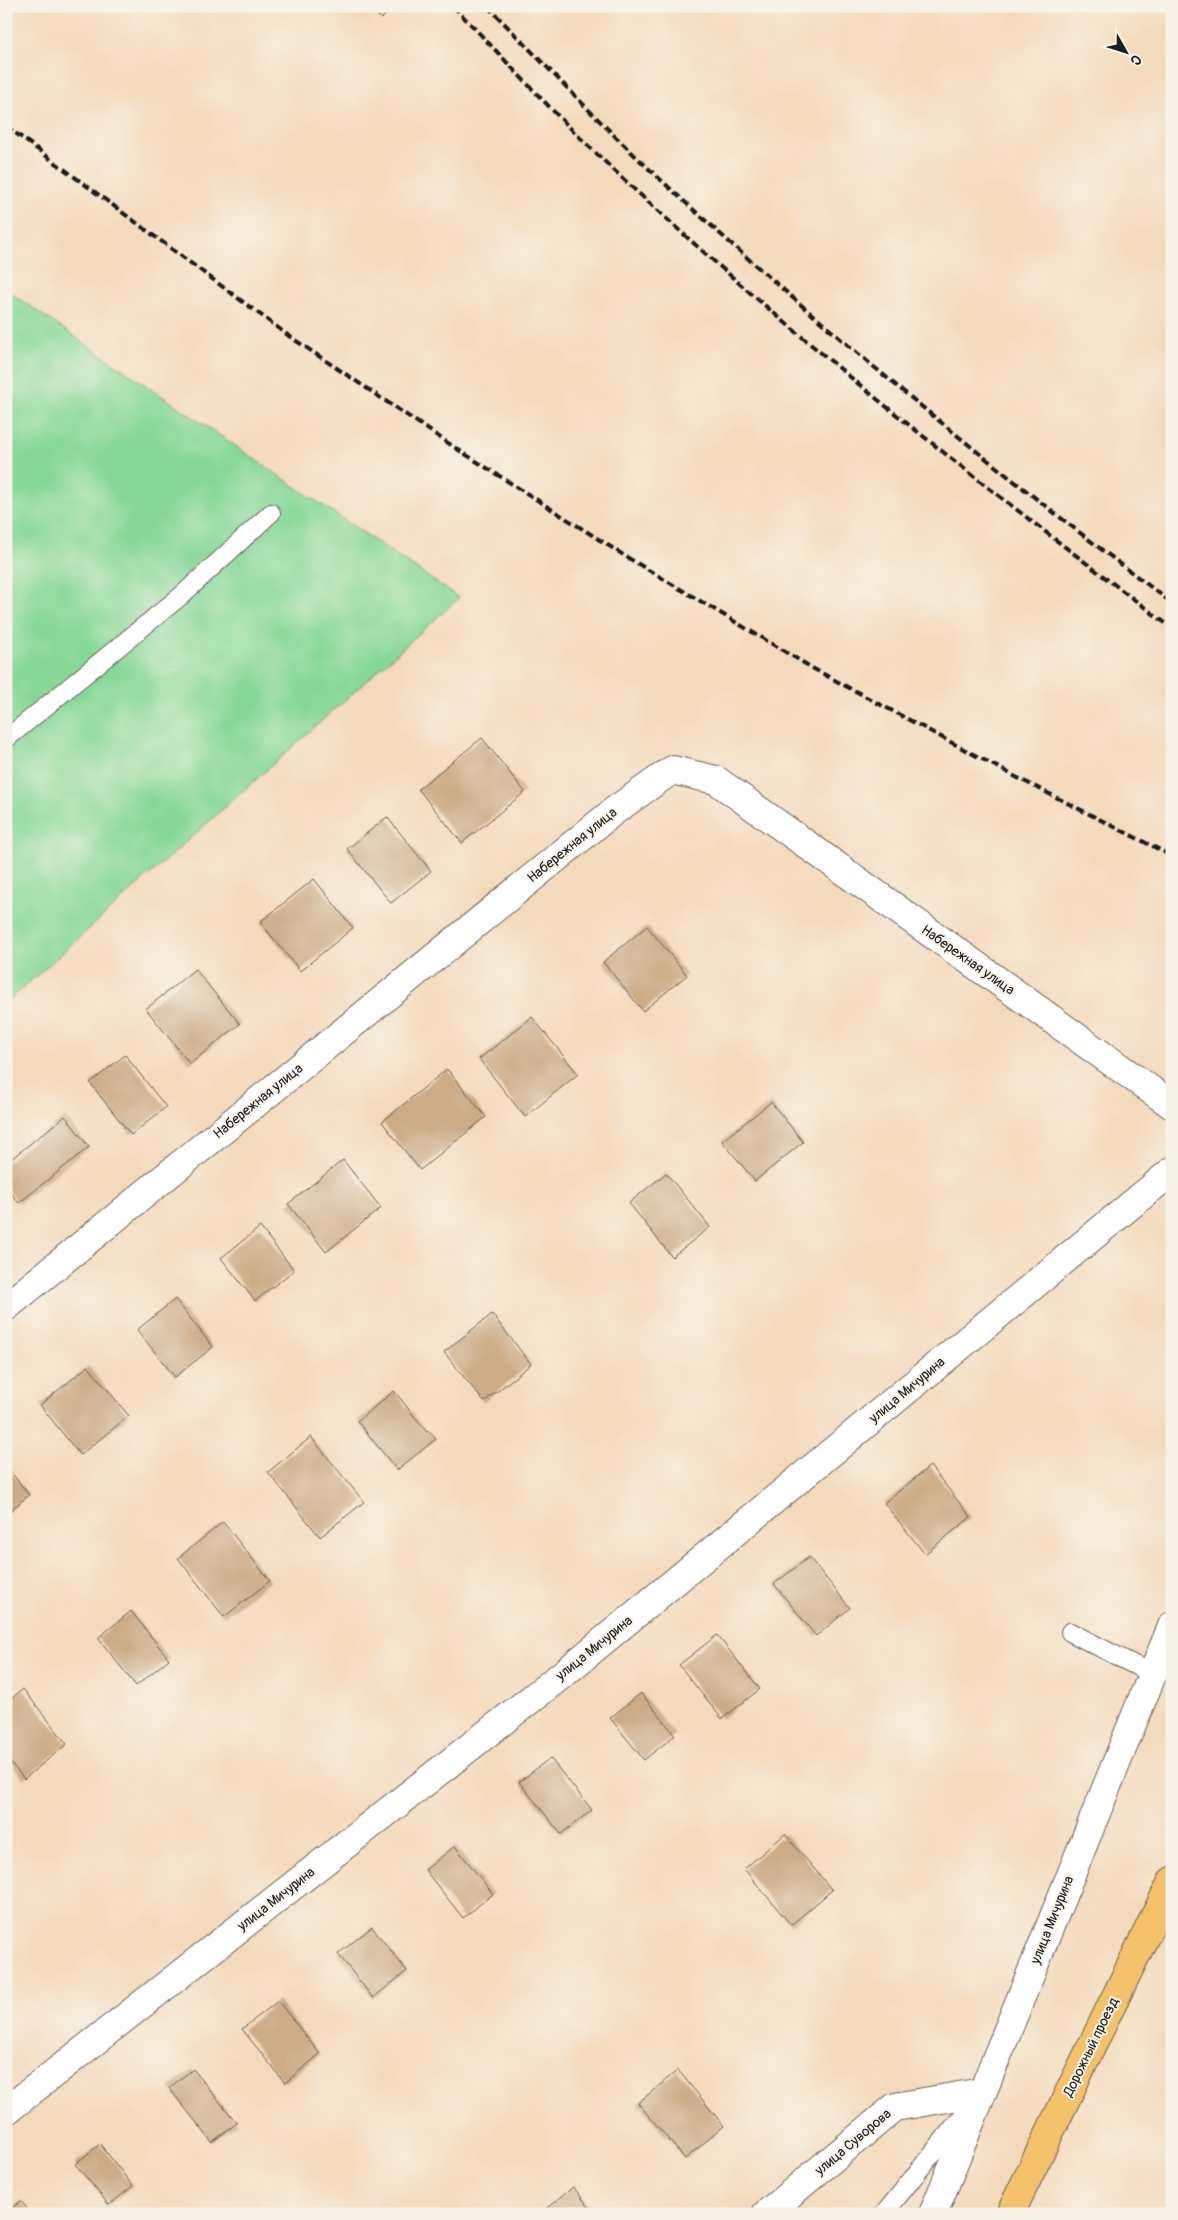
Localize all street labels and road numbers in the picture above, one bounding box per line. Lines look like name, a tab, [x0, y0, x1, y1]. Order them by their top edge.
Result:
street label: Набережная улица	[524, 804, 620, 886]
street label: Набережная улица	[918, 921, 1018, 999]
street label: Набережная улица	[210, 1060, 306, 1142]
street label: улица Мичурина	[865, 1353, 948, 1427]
street label: улица Мичурина	[552, 1612, 636, 1685]
street label: улица Мичурина	[233, 1863, 318, 1935]
street label: улица Мичурина	[1026, 1873, 1077, 1968]
street label: Дорожный проезд	[1059, 1994, 1123, 2100]
street label: улица Суворова	[811, 2105, 895, 2180]

